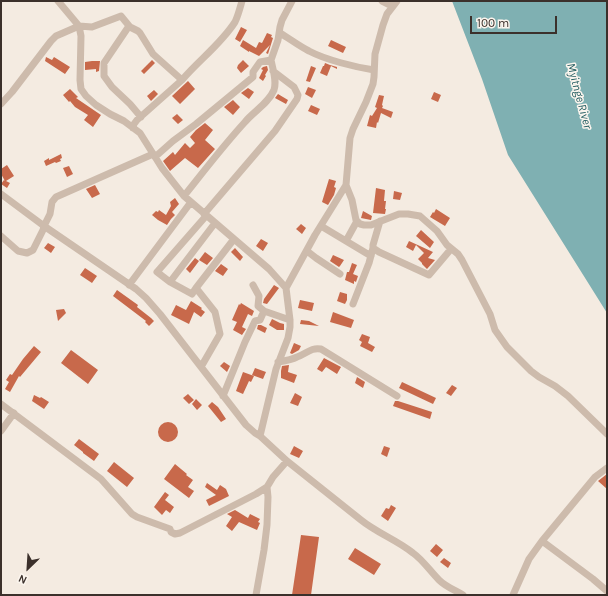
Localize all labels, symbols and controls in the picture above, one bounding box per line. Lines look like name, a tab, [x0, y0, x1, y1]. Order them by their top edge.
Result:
scale bar	[472, 8, 559, 34]
text: 100 m	[477, 16, 509, 30]
water label: Myitnge River	[563, 62, 595, 130]
north arrow	[8, 548, 48, 588]
text: N	[16, 572, 29, 587]

